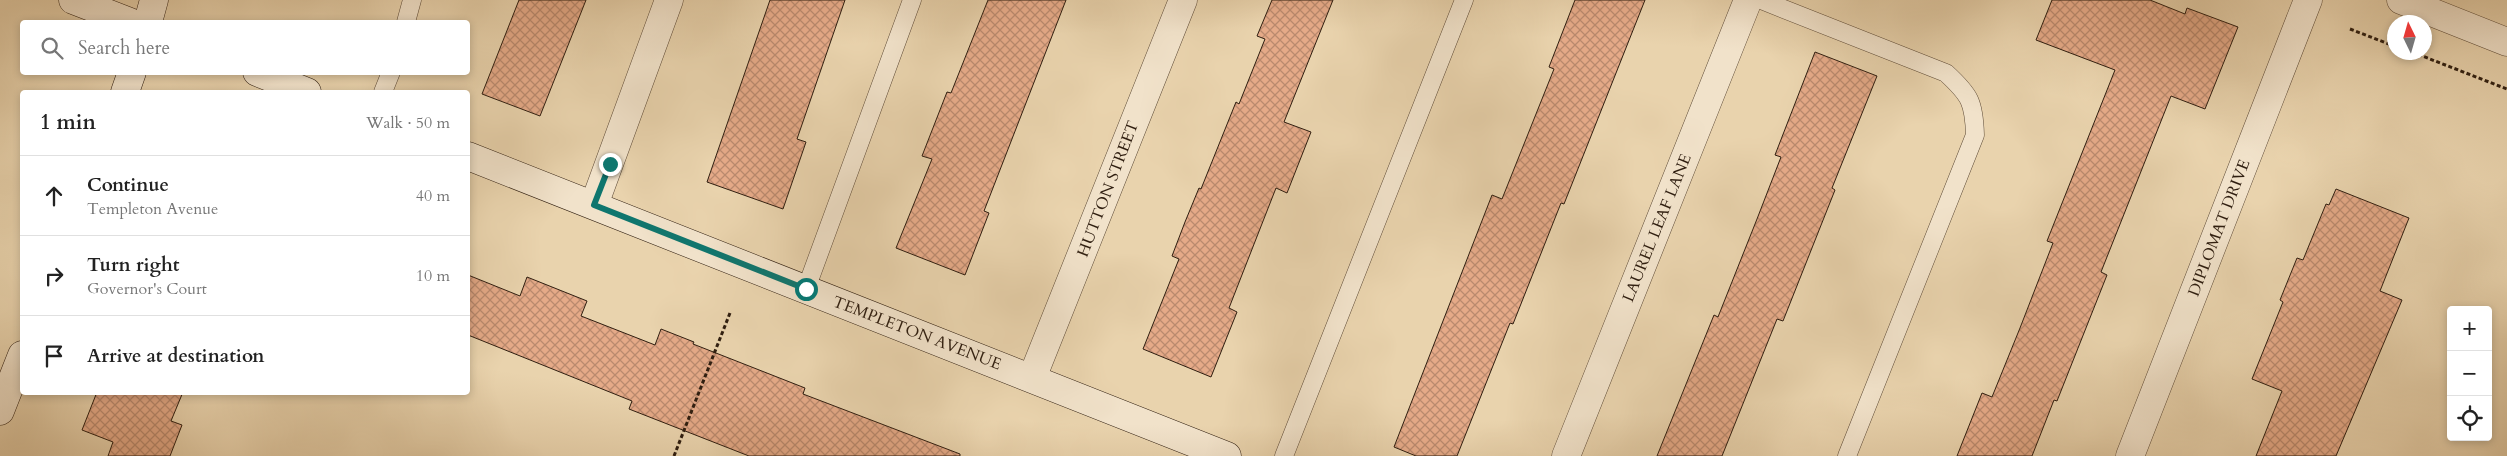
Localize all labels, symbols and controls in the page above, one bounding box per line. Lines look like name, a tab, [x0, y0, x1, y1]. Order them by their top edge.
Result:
north arrow	[2387, 15, 2432, 60]
search box	[20, 20, 470, 75]
icon: search	[38, 34, 66, 62]
text: Search here	[78, 35, 170, 61]
text: 1 min	[40, 108, 96, 137]
text: Walk · 50 m	[366, 112, 450, 134]
street label: HUTTON STREET	[1072, 118, 1144, 260]
street label: LAUREL LEAF LANE	[1617, 151, 1697, 305]
route end	[599, 153, 622, 176]
street label: DIPLOMAT DRIVE	[2183, 156, 2255, 300]
text: Continue	[87, 172, 169, 198]
icon: ahead	[40, 182, 68, 210]
text: 40 m	[416, 185, 450, 207]
text: Templeton Avenue	[87, 198, 218, 220]
text: Turn right	[87, 252, 179, 278]
icon: right	[40, 262, 68, 290]
text: 10 m	[416, 265, 450, 287]
text: Governor's Court	[87, 278, 207, 300]
route start	[795, 278, 818, 301]
street label: TEMPLETON AVENUE	[830, 291, 1005, 375]
map controls	[2447, 306, 2492, 441]
button: +	[2447, 306, 2492, 351]
icon: arrive	[40, 342, 68, 370]
text: Arrive at destination	[87, 343, 264, 369]
button: −	[2447, 351, 2492, 396]
button: locate	[2447, 396, 2492, 441]

